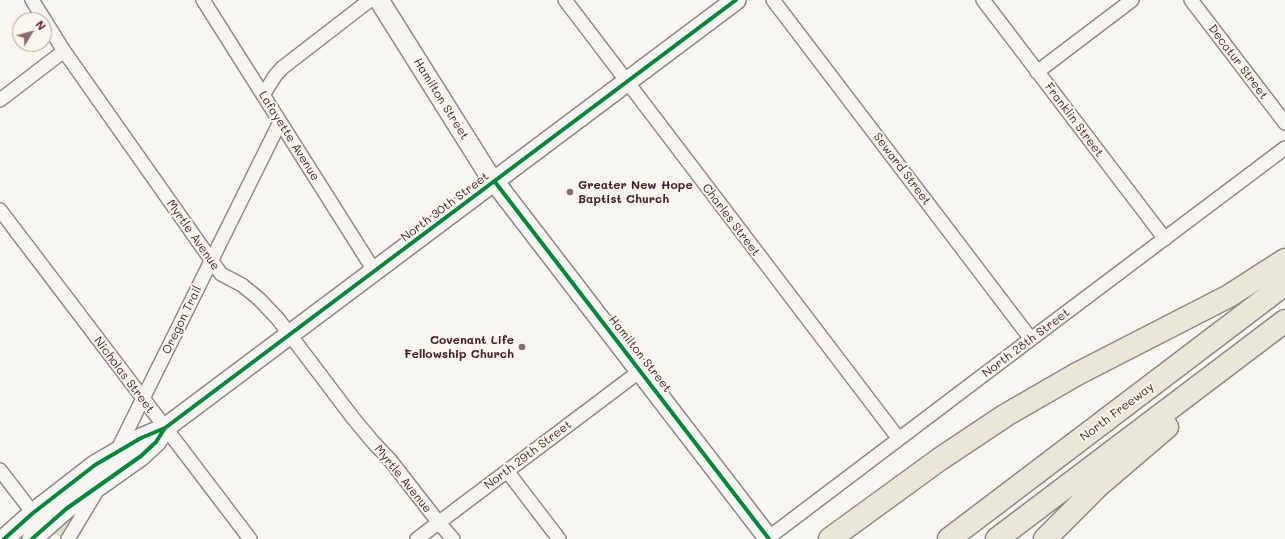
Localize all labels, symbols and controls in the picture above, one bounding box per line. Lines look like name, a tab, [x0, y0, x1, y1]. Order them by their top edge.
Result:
north arrow	[12, 12, 52, 52]
text: N	[33, 17, 50, 33]
street label: Decatur Street	[1205, 22, 1271, 102]
street label: Hamilton Street	[410, 56, 472, 142]
street label: Franklin Street	[1042, 80, 1106, 160]
street label: Lafayette Avenue	[256, 89, 322, 183]
street label: Seward Street	[870, 130, 934, 208]
street label: North 30th Street	[398, 169, 492, 245]
place label: Greater New Hope Baptist Church	[578, 178, 693, 206]
street label: Charles Street	[699, 181, 763, 259]
marker: Greater New Hope Baptist Church	[565, 187, 575, 197]
street label: Myrtle Avenue	[163, 197, 223, 273]
street label: Oregon Trail	[159, 283, 205, 357]
street label: North 28th Street	[979, 305, 1073, 381]
street label: Hamilton Street	[606, 313, 674, 395]
place label: Covenant Life Fellowship Church	[404, 333, 514, 361]
street label: Nicholas Street	[91, 334, 157, 416]
marker: Covenant Life Fellowship Church	[517, 342, 527, 352]
street label: North Freeway	[1077, 380, 1157, 444]
street label: North 29th Street	[481, 417, 575, 493]
street label: Myrtle Avenue	[371, 442, 435, 516]

